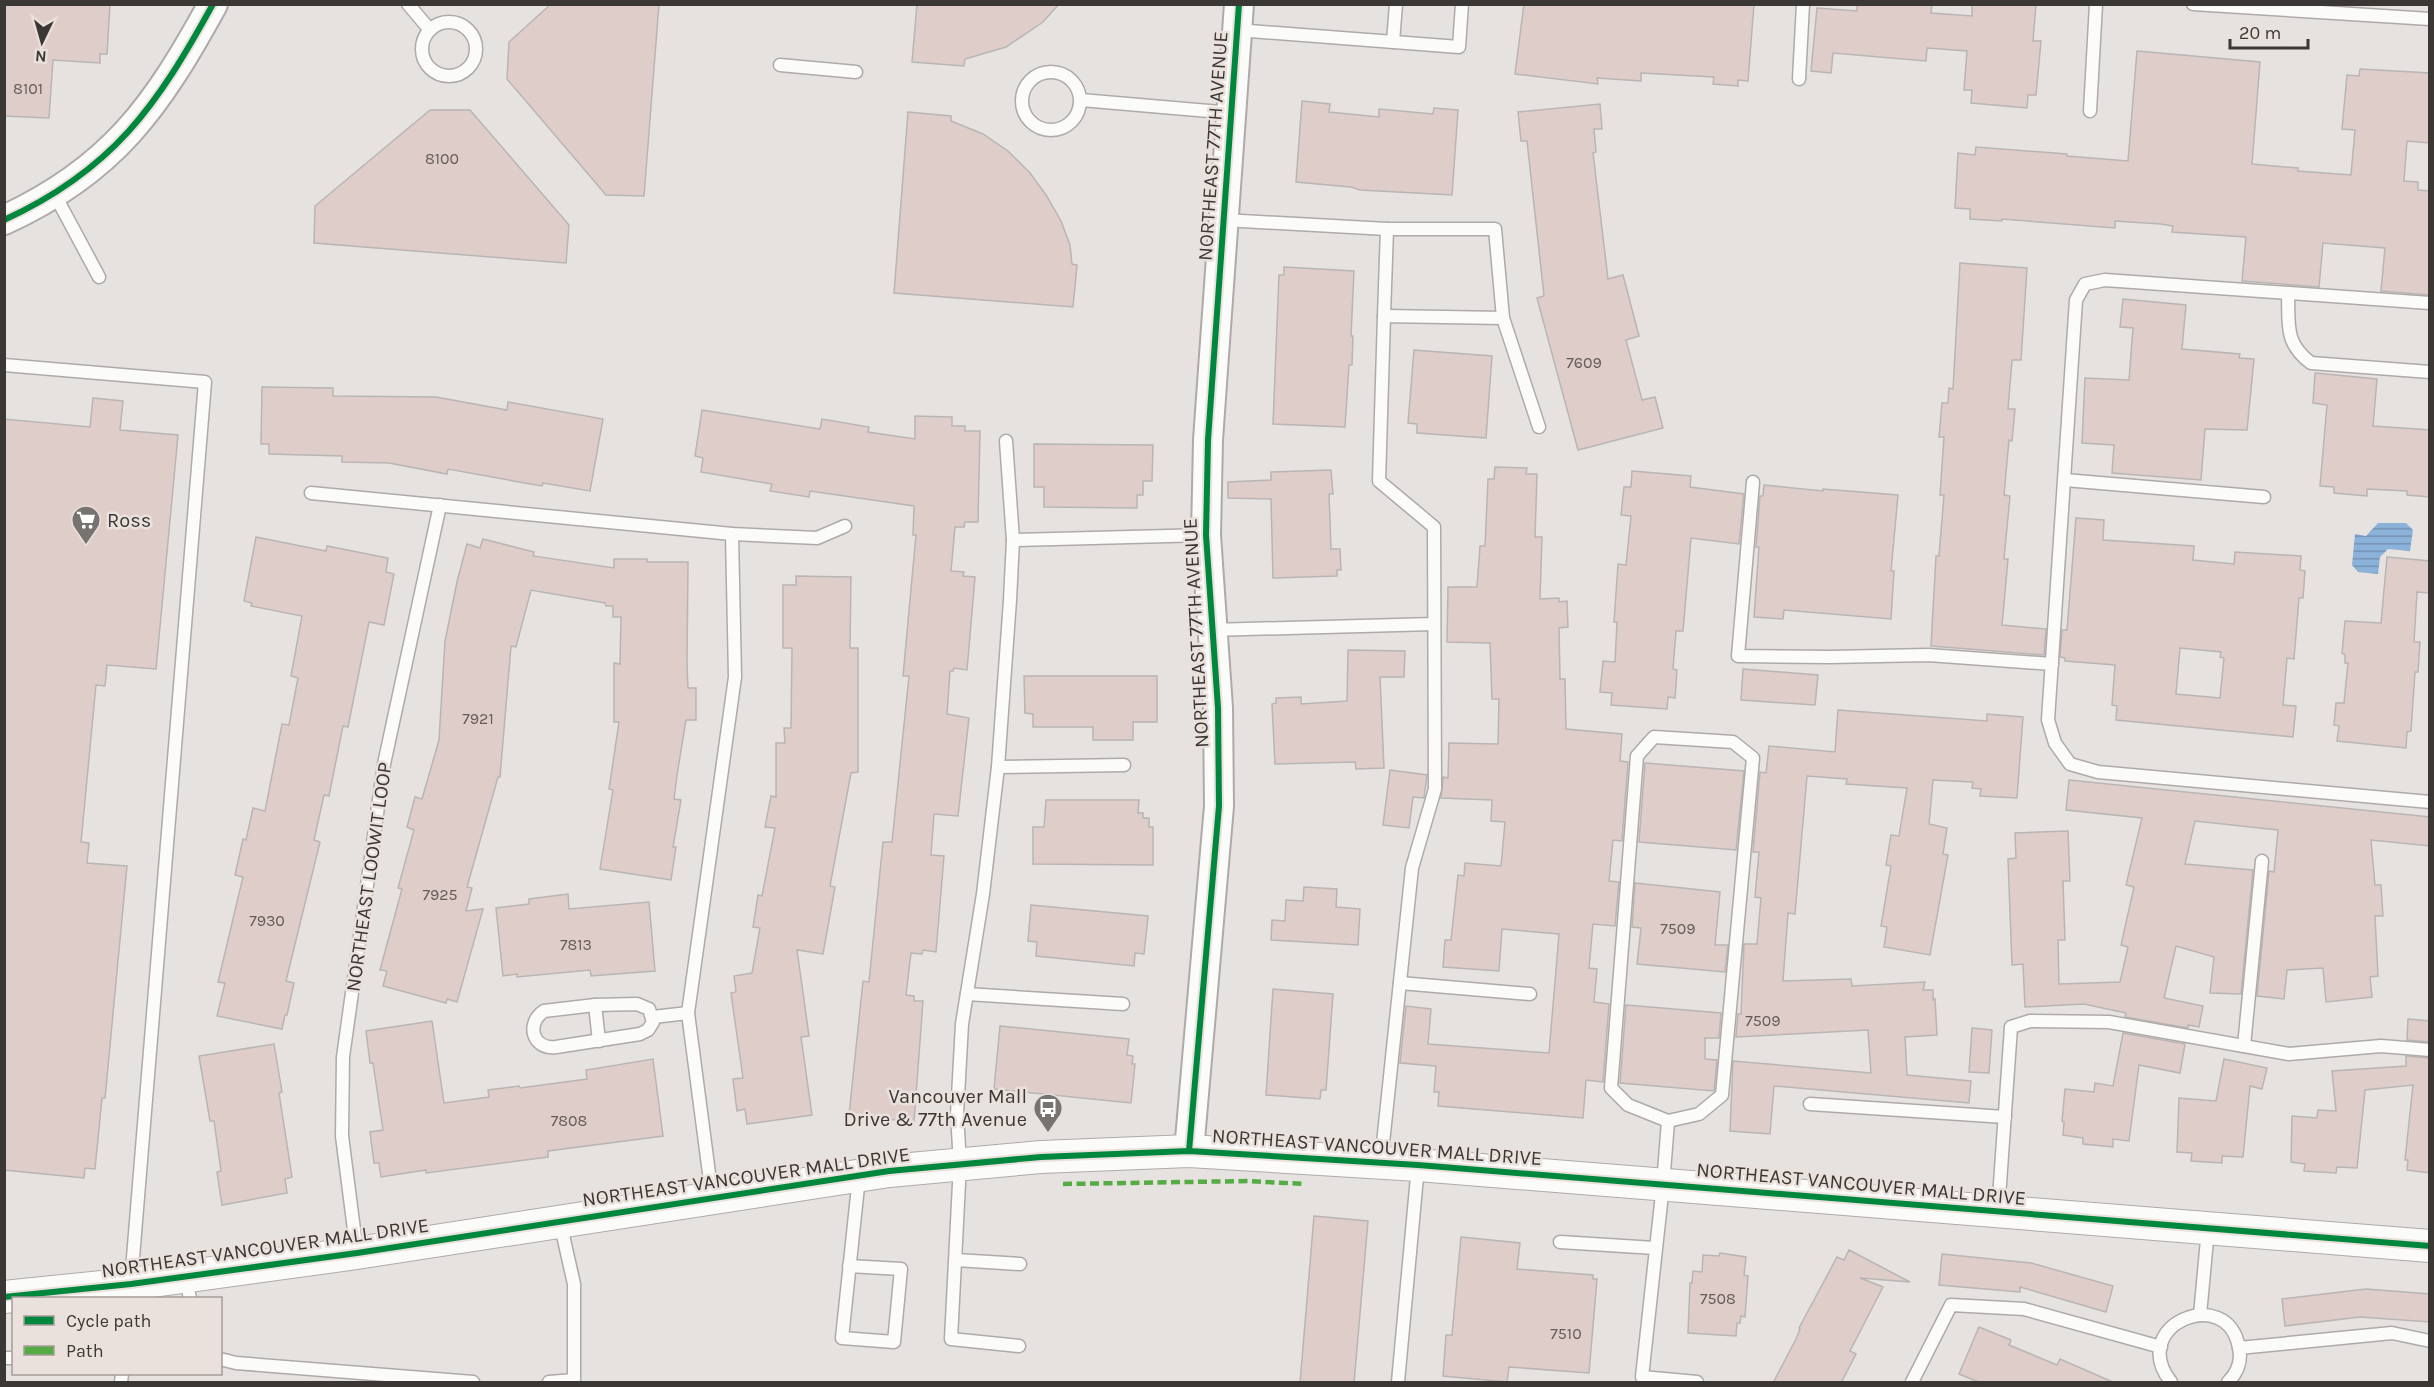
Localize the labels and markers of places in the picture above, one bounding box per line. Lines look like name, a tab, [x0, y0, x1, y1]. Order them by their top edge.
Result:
supermarket icon: Ross	[70, 504, 102, 546]
place label: Ross	[107, 509, 151, 532]
place label: Vancouver Mall Drive & 77th Avenue	[844, 1085, 1027, 1131]
bus stop icon: Vancouver Mall Drive & 77th Avenue	[1032, 1092, 1064, 1134]

